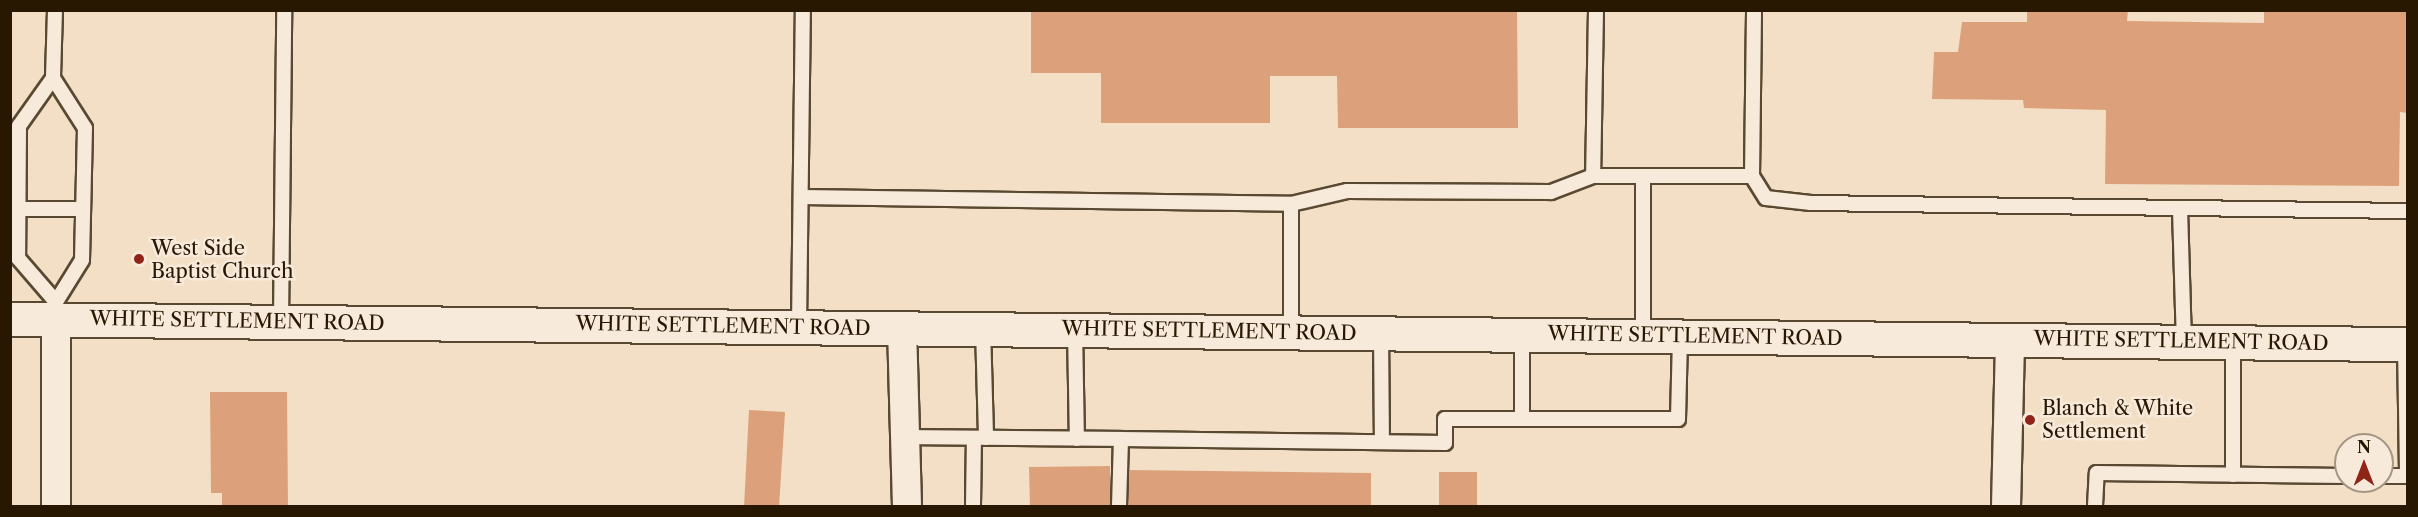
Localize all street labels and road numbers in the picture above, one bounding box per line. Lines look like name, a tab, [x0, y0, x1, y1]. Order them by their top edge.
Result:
street label: WHITE SETTLEMENT ROAD	[89, 306, 385, 336]
street label: WHITE SETTLEMENT ROAD	[575, 311, 871, 341]
street label: WHITE SETTLEMENT ROAD	[1061, 316, 1357, 346]
street label: WHITE SETTLEMENT ROAD	[1547, 321, 1843, 351]
street label: WHITE SETTLEMENT ROAD	[2033, 326, 2329, 356]

